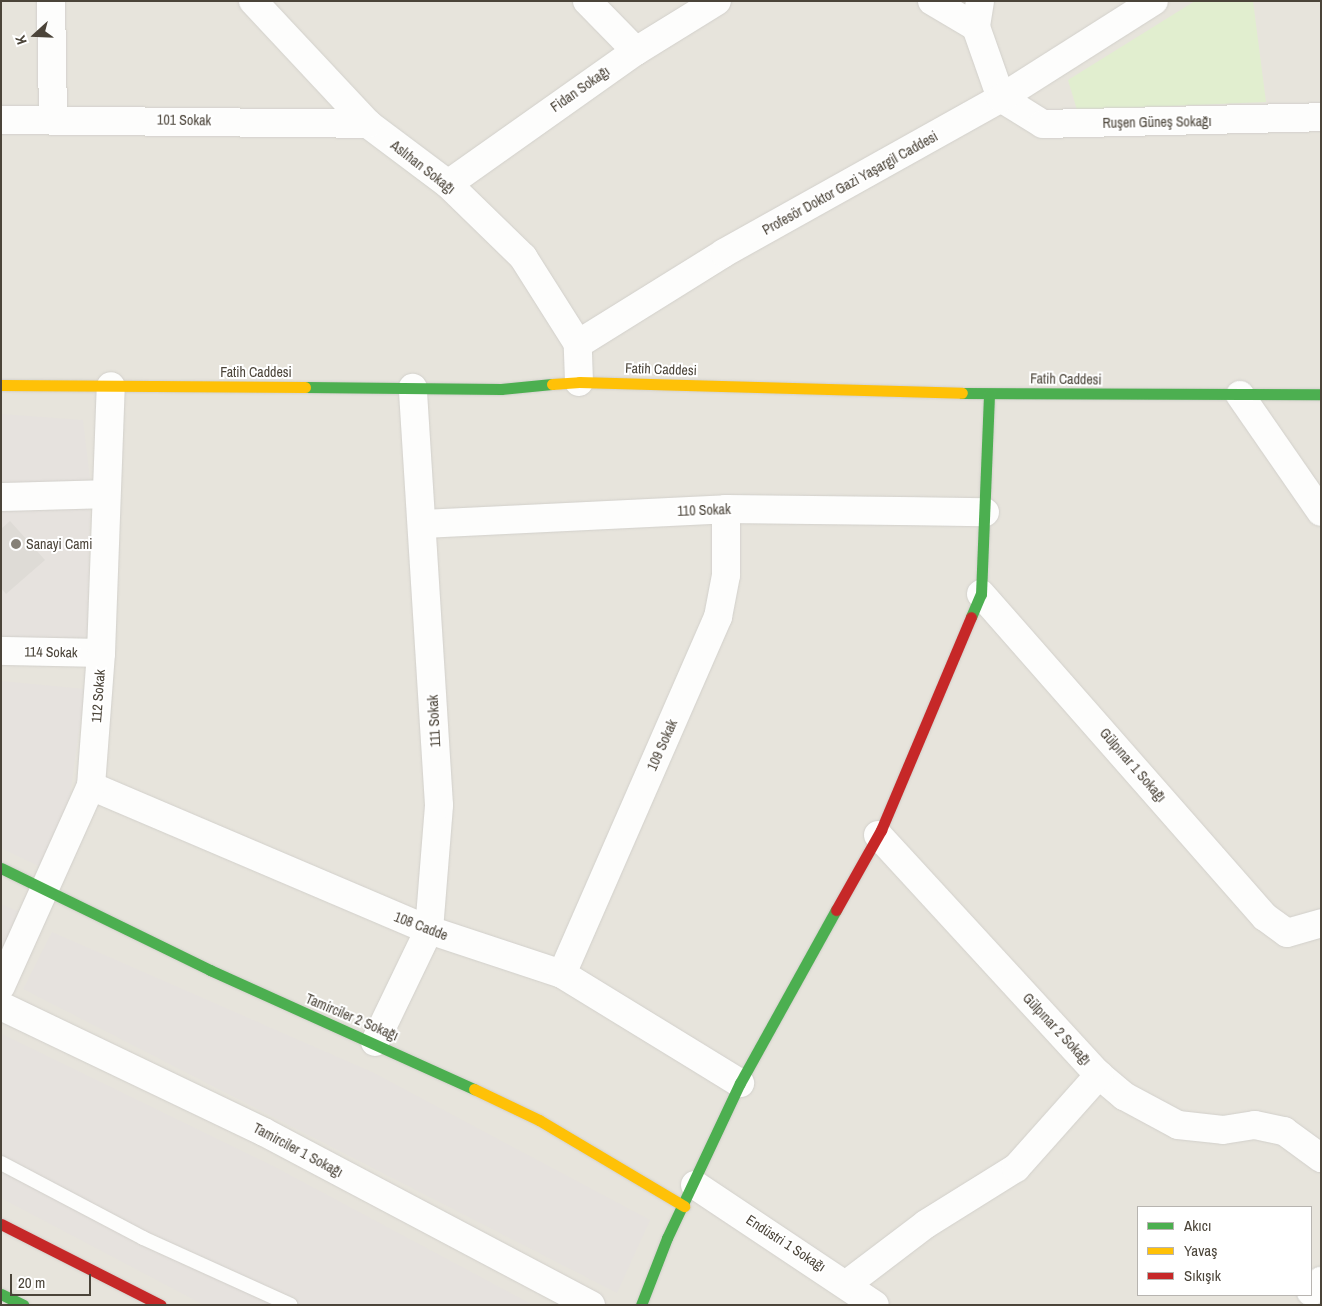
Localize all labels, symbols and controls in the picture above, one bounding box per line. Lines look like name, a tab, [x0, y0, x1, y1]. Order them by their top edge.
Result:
north arrow	[10, 10, 60, 60]
text: K	[11, 33, 31, 47]
street label: Fidan Sokağı	[547, 63, 613, 115]
street label: 101 Sokak	[157, 111, 211, 129]
street label: Ruşen Güneş Sokağı	[1102, 113, 1212, 131]
street label: Profesör Doktor Gazi Yaşargil Caddesi	[759, 128, 941, 238]
street label: Aslıhan Sokağı	[387, 137, 459, 197]
street label: Fatih Caddesi	[625, 359, 697, 379]
street label: Fatih Caddesi	[220, 364, 292, 380]
street label: Fatih Caddesi	[1030, 370, 1102, 388]
street label: 110 Sokak	[677, 501, 731, 519]
place label: Sanayi Cami	[26, 536, 92, 552]
marker: Sanayi Cami	[10, 538, 22, 550]
street label: 114 Sokak	[24, 643, 78, 661]
street label: 112 Sokak	[88, 669, 108, 723]
street label: 111 Sokak	[424, 694, 444, 748]
street label: 109 Sokak	[643, 717, 681, 773]
street label: Gülpınar 1 Sokağı	[1096, 725, 1170, 805]
street label: 108 Cadde	[392, 908, 450, 944]
street label: Gülpınar 2 Sokağı	[1019, 989, 1095, 1069]
street label: Tamirciler 2 Sokağı	[303, 990, 401, 1044]
street label: Tamirciler 1 Sokağı	[250, 1119, 346, 1181]
legend	[1137, 1206, 1312, 1296]
street label: Endüstri 1 Sokağı	[743, 1211, 829, 1275]
text: Akıcı	[1184, 1215, 1211, 1236]
text: Yavaş	[1184, 1240, 1217, 1261]
scale bar	[12, 1264, 94, 1296]
text: Sıkışık	[1184, 1265, 1221, 1286]
text: 20 m	[18, 1272, 45, 1293]

